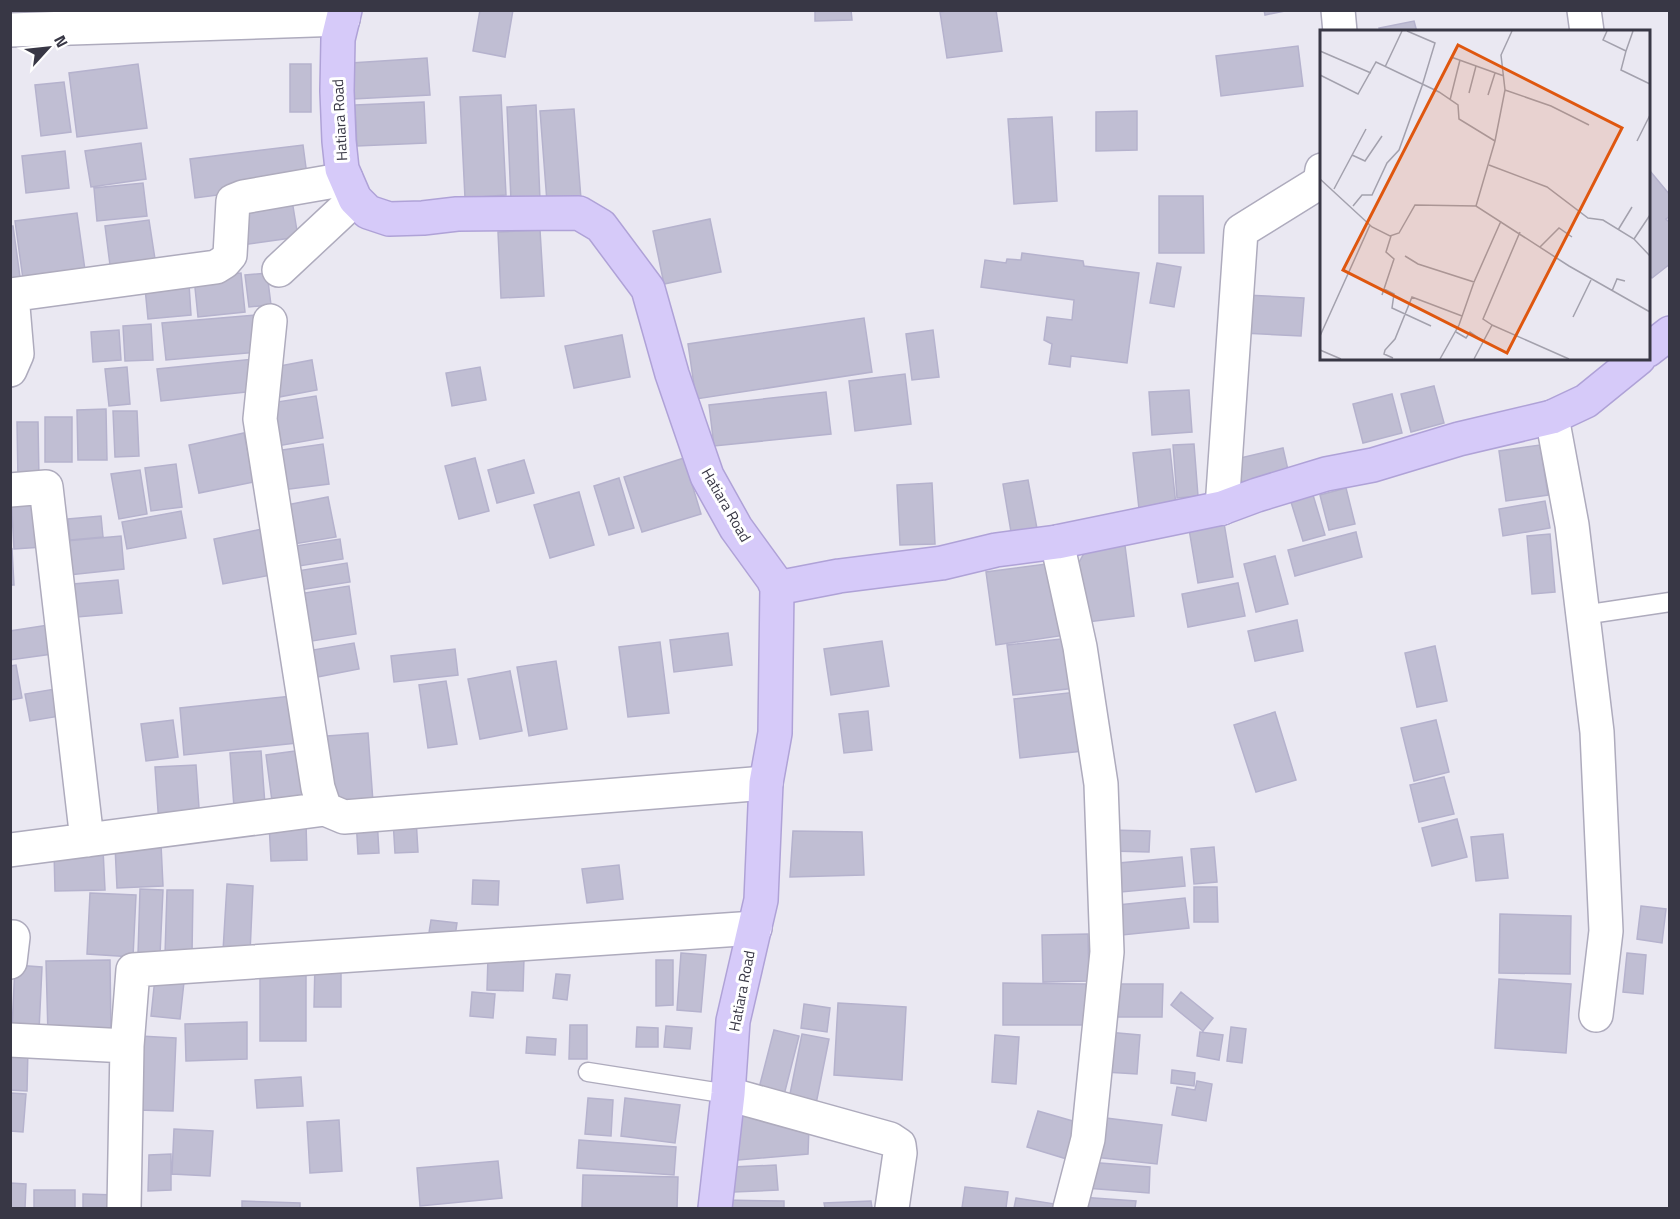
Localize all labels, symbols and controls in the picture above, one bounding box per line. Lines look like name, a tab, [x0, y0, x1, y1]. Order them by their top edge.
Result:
north arrow	[18, 18, 78, 78]
inset map	[1320, 30, 1650, 360]
text: N	[48, 31, 75, 52]
street label: Hatiara Road	[326, 78, 353, 162]
street label: Hatiara Road	[696, 463, 757, 546]
street label: Hatiara Road	[722, 948, 761, 1033]

